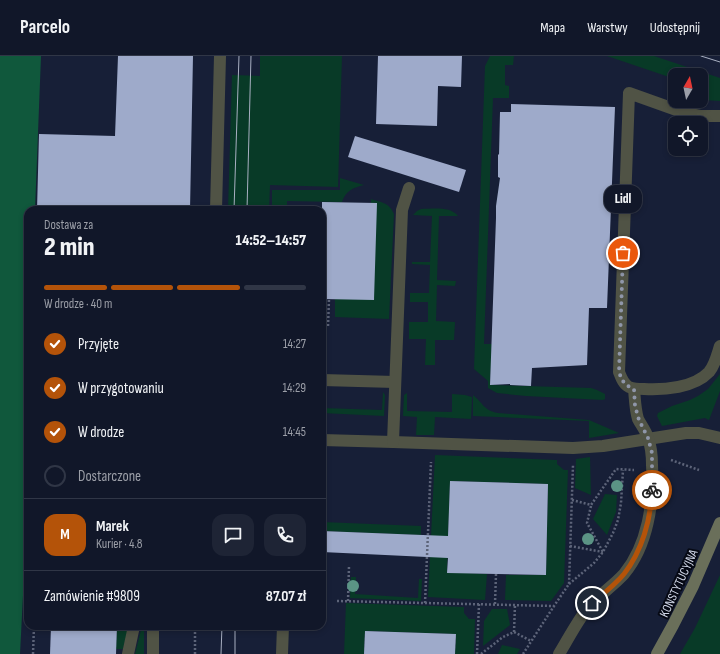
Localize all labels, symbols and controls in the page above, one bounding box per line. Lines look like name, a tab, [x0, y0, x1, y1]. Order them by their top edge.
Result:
text: Parcelo	[20, 16, 70, 39]
text: Mapa	[540, 19, 565, 36]
text: Warstwy	[587, 19, 628, 36]
text: Udostępnij	[650, 19, 700, 36]
north arrow	[668, 68, 708, 108]
map controls	[668, 68, 708, 156]
button: locate	[668, 116, 708, 156]
callout: Lidl	[604, 185, 642, 213]
text: Lidl	[615, 191, 631, 207]
text: Dostawa za	[44, 217, 93, 233]
text: 14:52–14:57	[236, 231, 306, 250]
text: 2 min	[44, 232, 94, 263]
pin	[606, 236, 640, 270]
icon: bag	[612, 242, 634, 264]
text: W drodze · 40 m	[44, 296, 112, 312]
icon: check	[44, 333, 66, 355]
text: Przyjęte	[78, 335, 119, 354]
text: 14:27	[283, 336, 306, 352]
icon: check	[44, 377, 66, 399]
text: W przygotowaniu	[78, 379, 164, 398]
text: 14:29	[282, 380, 306, 396]
icon: check	[44, 421, 66, 443]
text: W drodze	[78, 423, 124, 442]
text: 14:45	[283, 424, 306, 440]
text: Dostarczone	[78, 467, 141, 486]
courier	[632, 470, 672, 510]
icon: bike	[641, 479, 663, 501]
button: chat	[212, 514, 254, 556]
button: phone	[264, 514, 306, 556]
text: Marek	[96, 517, 129, 536]
text: M	[60, 525, 70, 544]
text: Kurier · 4.8	[96, 536, 143, 552]
street label: KONSTYTUCYJNA	[656, 547, 702, 620]
pin	[575, 586, 609, 620]
text: Zamówienie #9809	[44, 587, 140, 606]
text: 87.07 zł	[266, 587, 306, 606]
icon: home	[581, 592, 603, 614]

